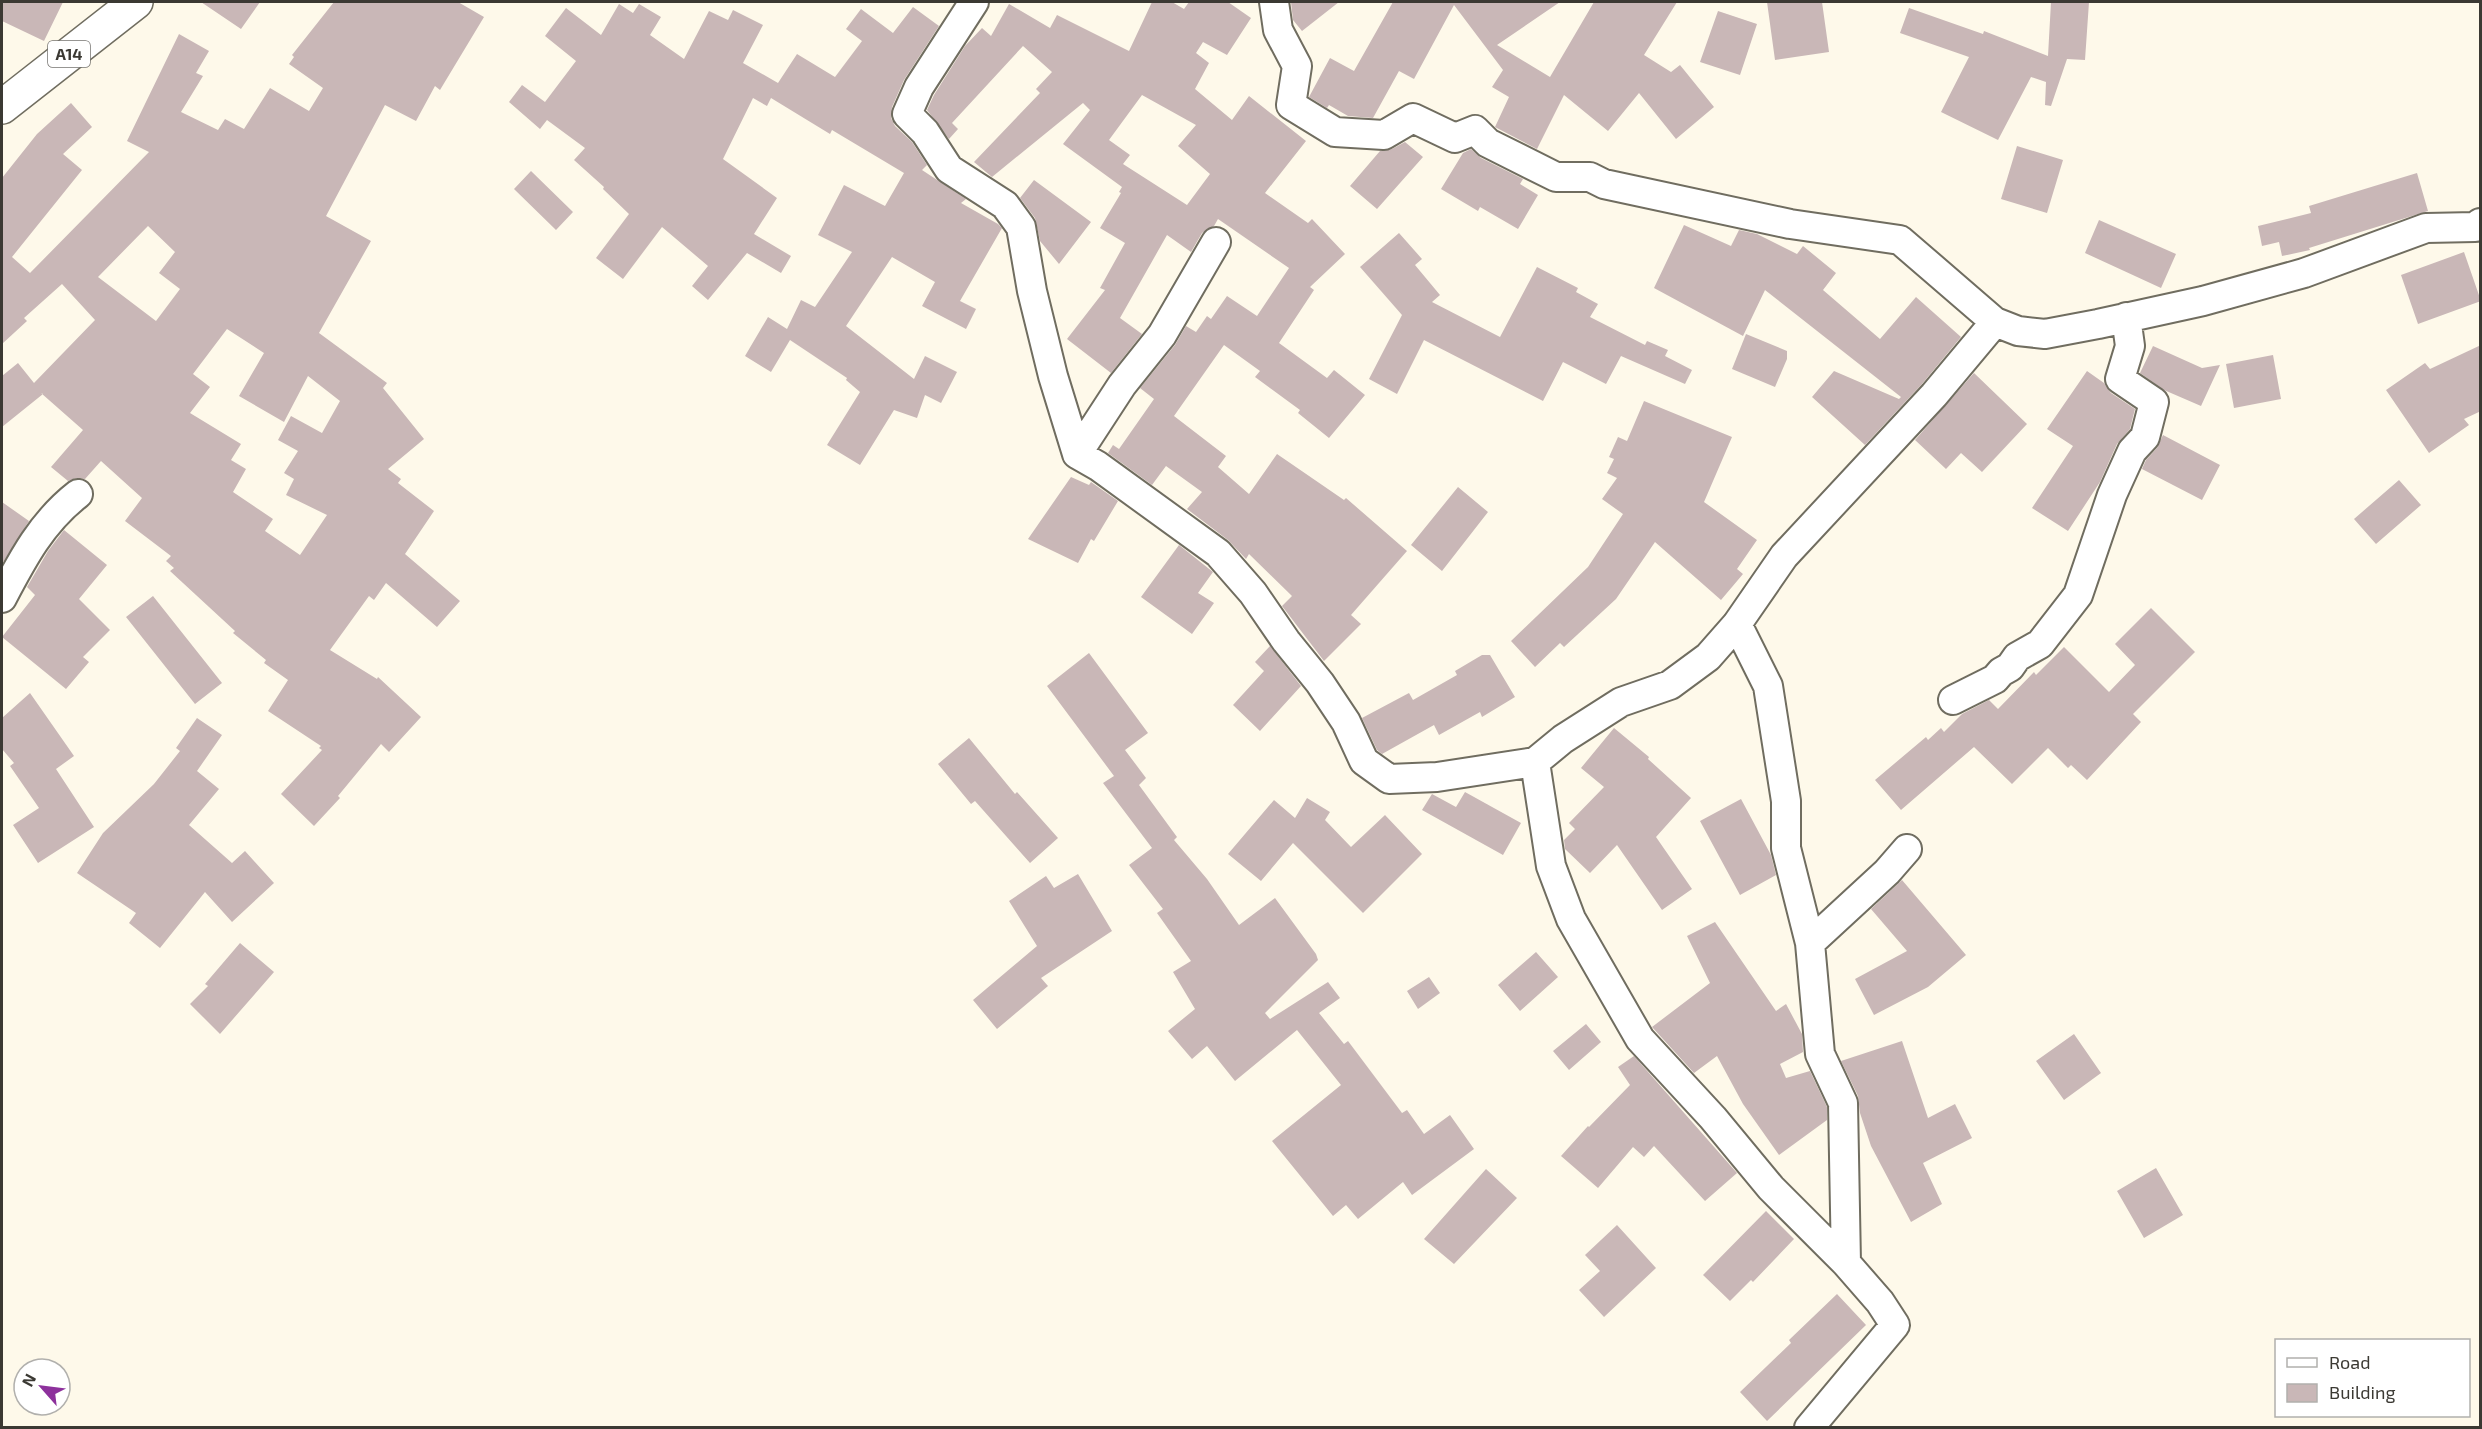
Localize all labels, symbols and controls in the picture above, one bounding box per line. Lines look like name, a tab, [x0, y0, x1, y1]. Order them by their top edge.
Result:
road number: A14	[48, 41, 90, 67]
legend	[2275, 1339, 2470, 1417]
text: Road	[2329, 1351, 2370, 1373]
north arrow	[12, 1357, 72, 1417]
text: N	[17, 1370, 39, 1389]
text: Building	[2329, 1381, 2396, 1403]

